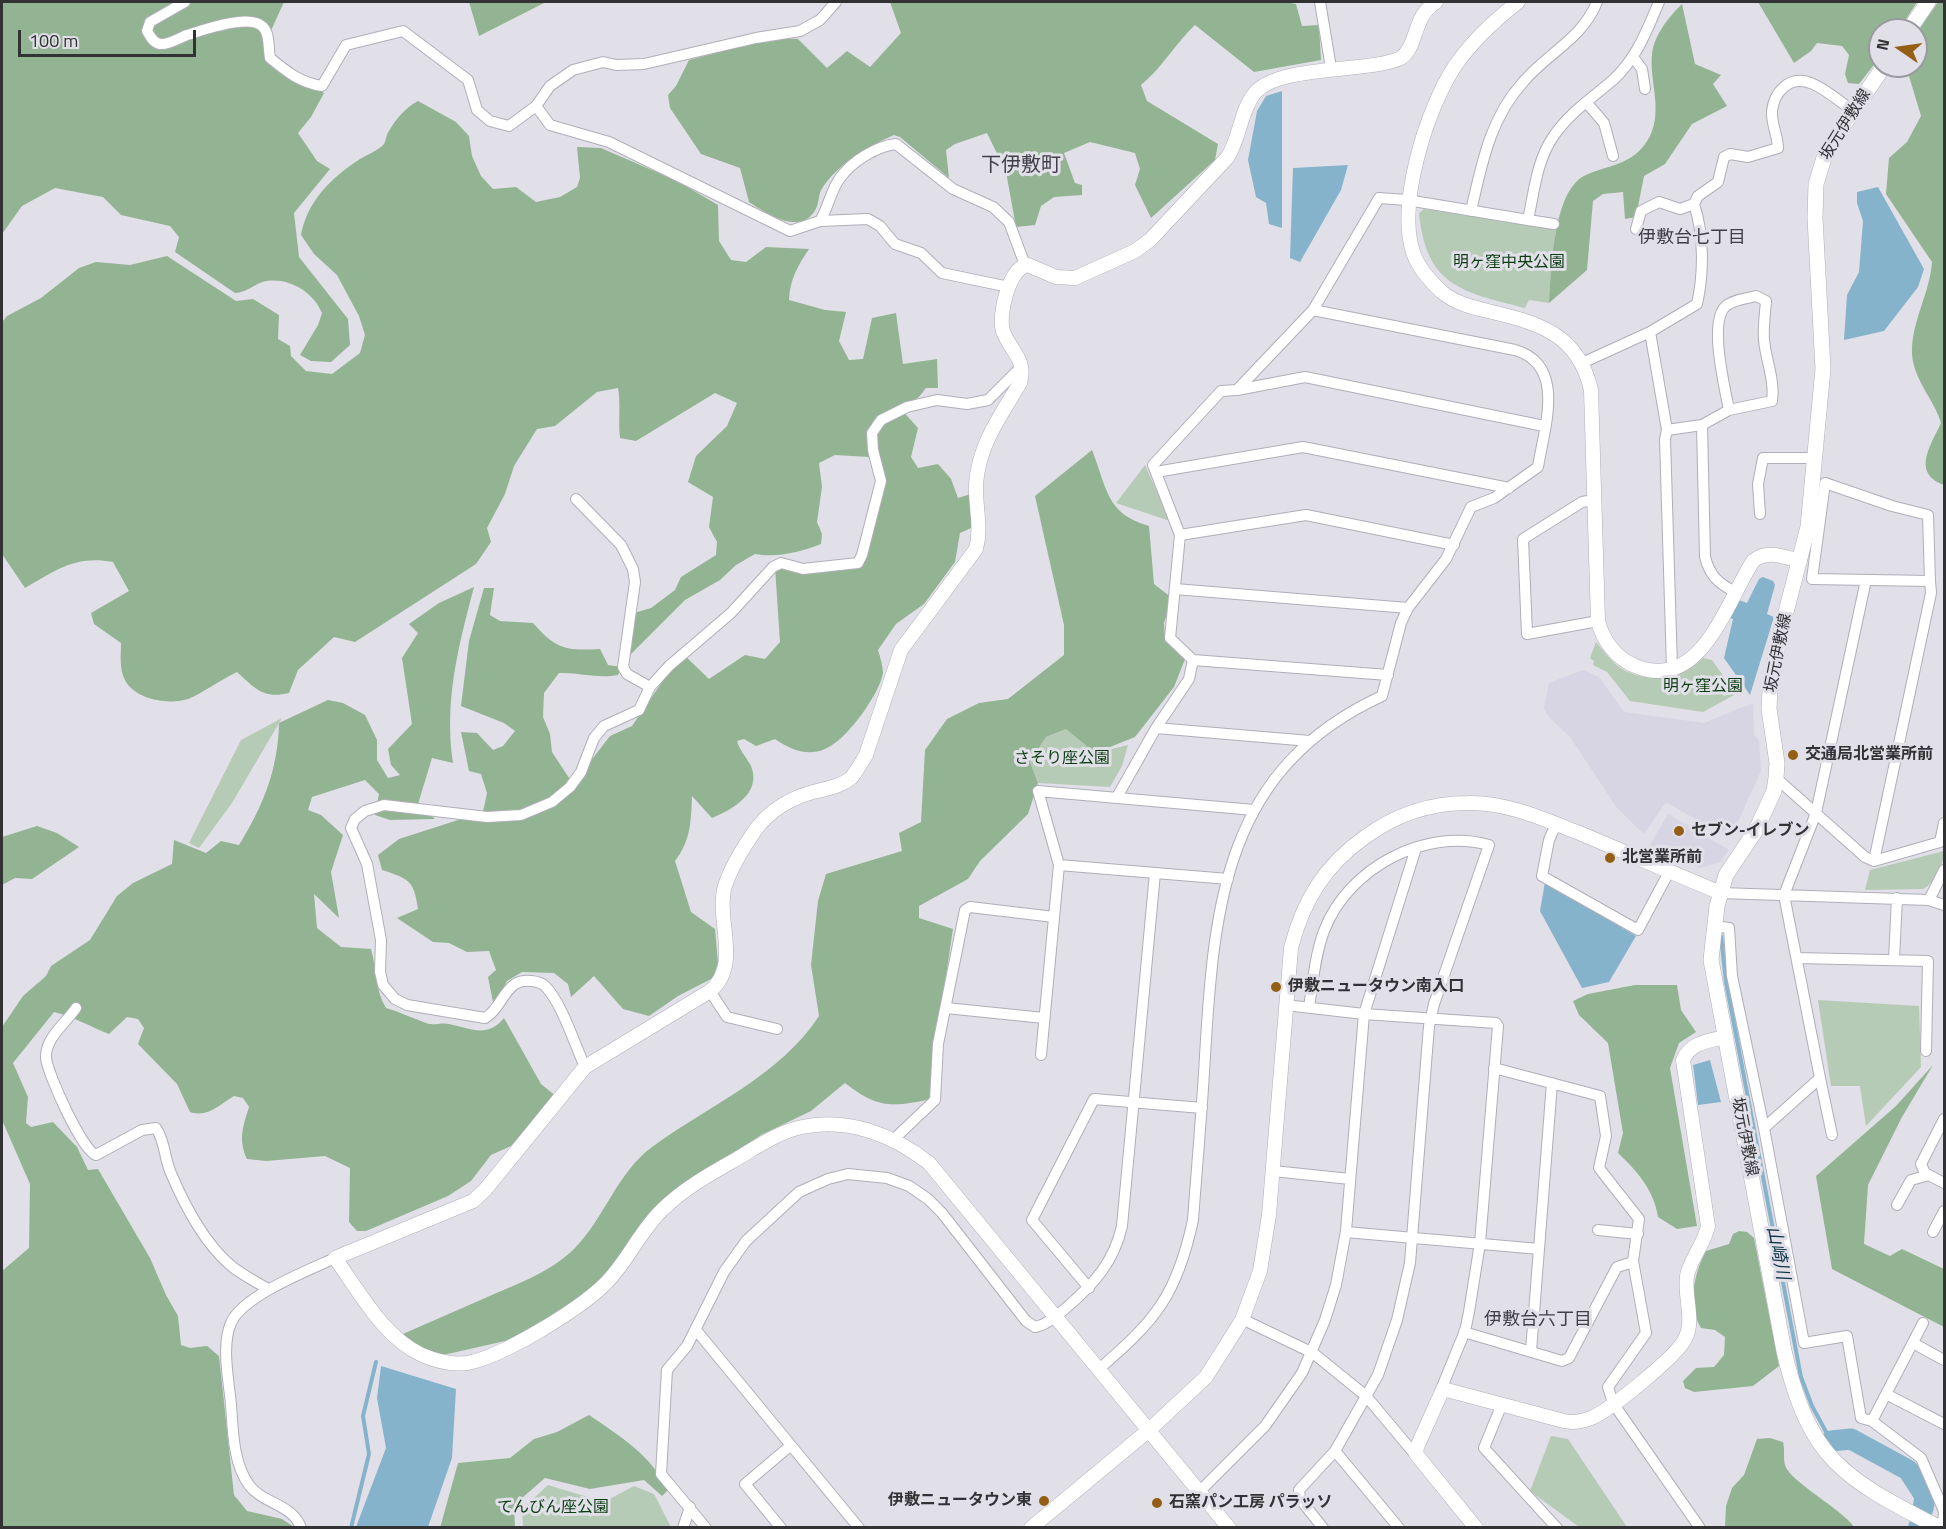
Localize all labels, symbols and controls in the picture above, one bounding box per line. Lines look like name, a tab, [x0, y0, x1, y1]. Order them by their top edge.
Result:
scale bar	[21, 18, 200, 56]
north arrow	[1868, 18, 1928, 78]
text: 100 m	[29, 27, 78, 54]
text: N	[1869, 36, 1895, 53]
street label: 坂元伊敷線	[1817, 86, 1875, 164]
district label: 下伊敷町	[981, 154, 1061, 178]
district label: 伊敷台七丁目	[1638, 228, 1746, 250]
park label: 明ヶ窪中央公園	[1453, 253, 1565, 273]
street label: 坂元伊敷線	[1762, 612, 1796, 694]
park label: 明ヶ窪公園	[1663, 677, 1743, 697]
place label: 交通局北営業所前	[1805, 745, 1933, 765]
marker: 交通局北営業所前	[1786, 748, 1800, 762]
park label: さそり座公園	[1014, 749, 1110, 769]
place label: セブン-イレブン	[1691, 821, 1810, 841]
marker: セブン-イレブン	[1672, 824, 1686, 838]
place label: 北営業所前	[1622, 848, 1702, 868]
marker: 北営業所前	[1603, 851, 1617, 865]
place label: 伊敷ニュータウン南入口	[1288, 977, 1464, 997]
marker: 伊敷ニュータウン南入口	[1269, 980, 1283, 994]
street label: 坂元伊敷線	[1727, 1096, 1761, 1178]
water label: 山崎川	[1761, 1224, 1793, 1282]
district label: 伊敷台六丁目	[1484, 1310, 1592, 1332]
place label: 伊敷ニュータウン東	[888, 1491, 1032, 1511]
place label: 石窯パン工房 パラッソ	[1169, 1493, 1333, 1513]
marker: 伊敷ニュータウン東	[1037, 1494, 1051, 1508]
marker: 石窯パン工房 パラッソ	[1150, 1496, 1164, 1510]
park label: てんびん座公園	[497, 1498, 609, 1518]

